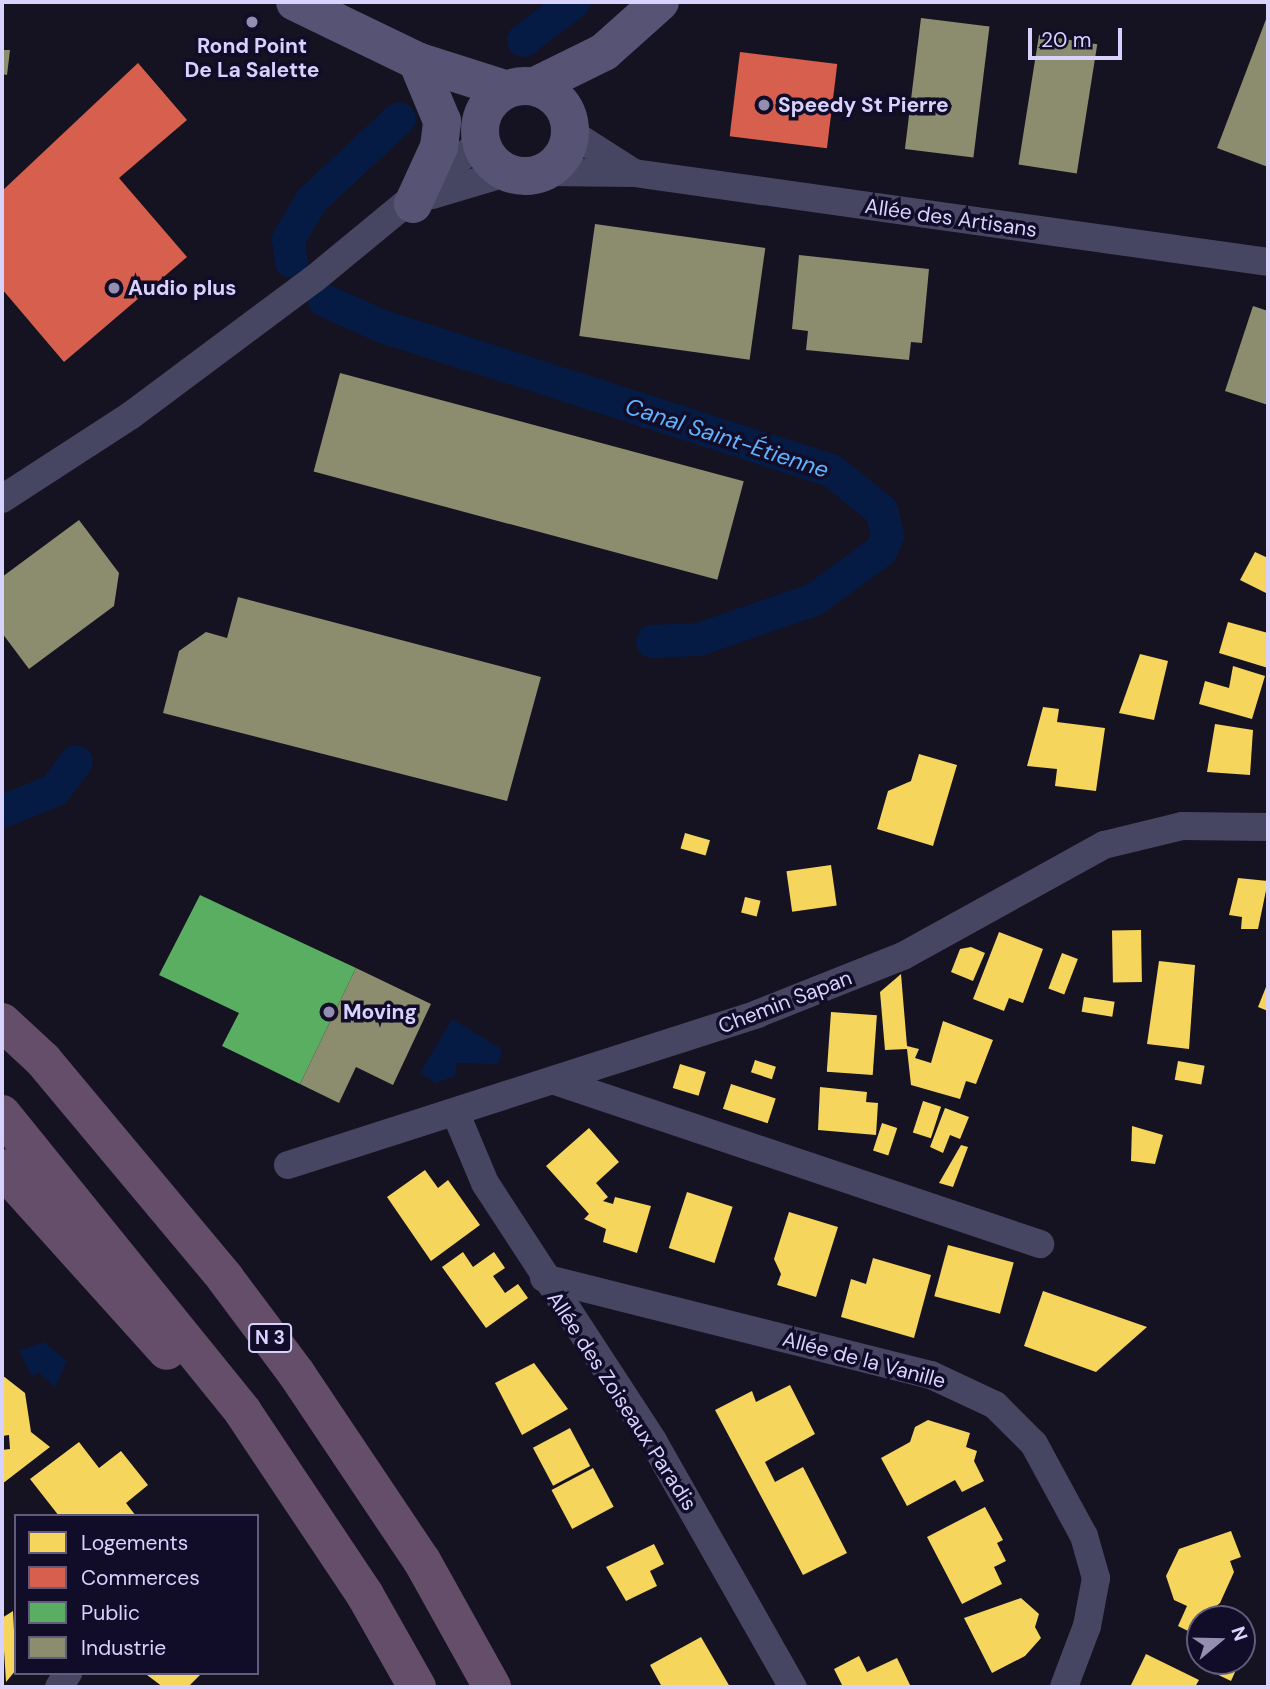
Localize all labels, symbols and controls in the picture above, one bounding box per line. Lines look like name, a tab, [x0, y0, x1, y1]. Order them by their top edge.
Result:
marker: Rond Point De La Salette	[244, 14, 260, 30]
scale bar	[1032, 14, 1126, 58]
text: 20 m	[1041, 26, 1092, 54]
place label: Rond Point De La Salette	[184, 33, 320, 83]
place label: Speedy St Pierre	[778, 92, 949, 118]
marker: Speedy St Pierre	[756, 97, 772, 113]
street label: Allée des Artisans	[863, 193, 1039, 243]
place label: Audio plus	[128, 275, 236, 301]
marker: Audio plus	[106, 280, 122, 296]
water label: Canal Saint-Étienne	[622, 392, 832, 484]
street label: Chemin Sapan	[715, 965, 855, 1039]
place label: Moving	[343, 999, 417, 1025]
marker: Moving	[321, 1004, 337, 1020]
street label: Allée des Zoiseaux Paradis	[542, 1287, 702, 1515]
road number: N 3	[247, 1322, 293, 1354]
street label: Allée de la Vanille	[780, 1326, 948, 1394]
legend	[14, 1514, 259, 1675]
text: Logements	[81, 1529, 188, 1557]
text: Commerces	[81, 1564, 200, 1592]
text: Public	[81, 1599, 140, 1627]
north arrow	[1186, 1605, 1256, 1675]
text: N	[1225, 1623, 1254, 1644]
text: Industrie	[81, 1634, 166, 1662]

